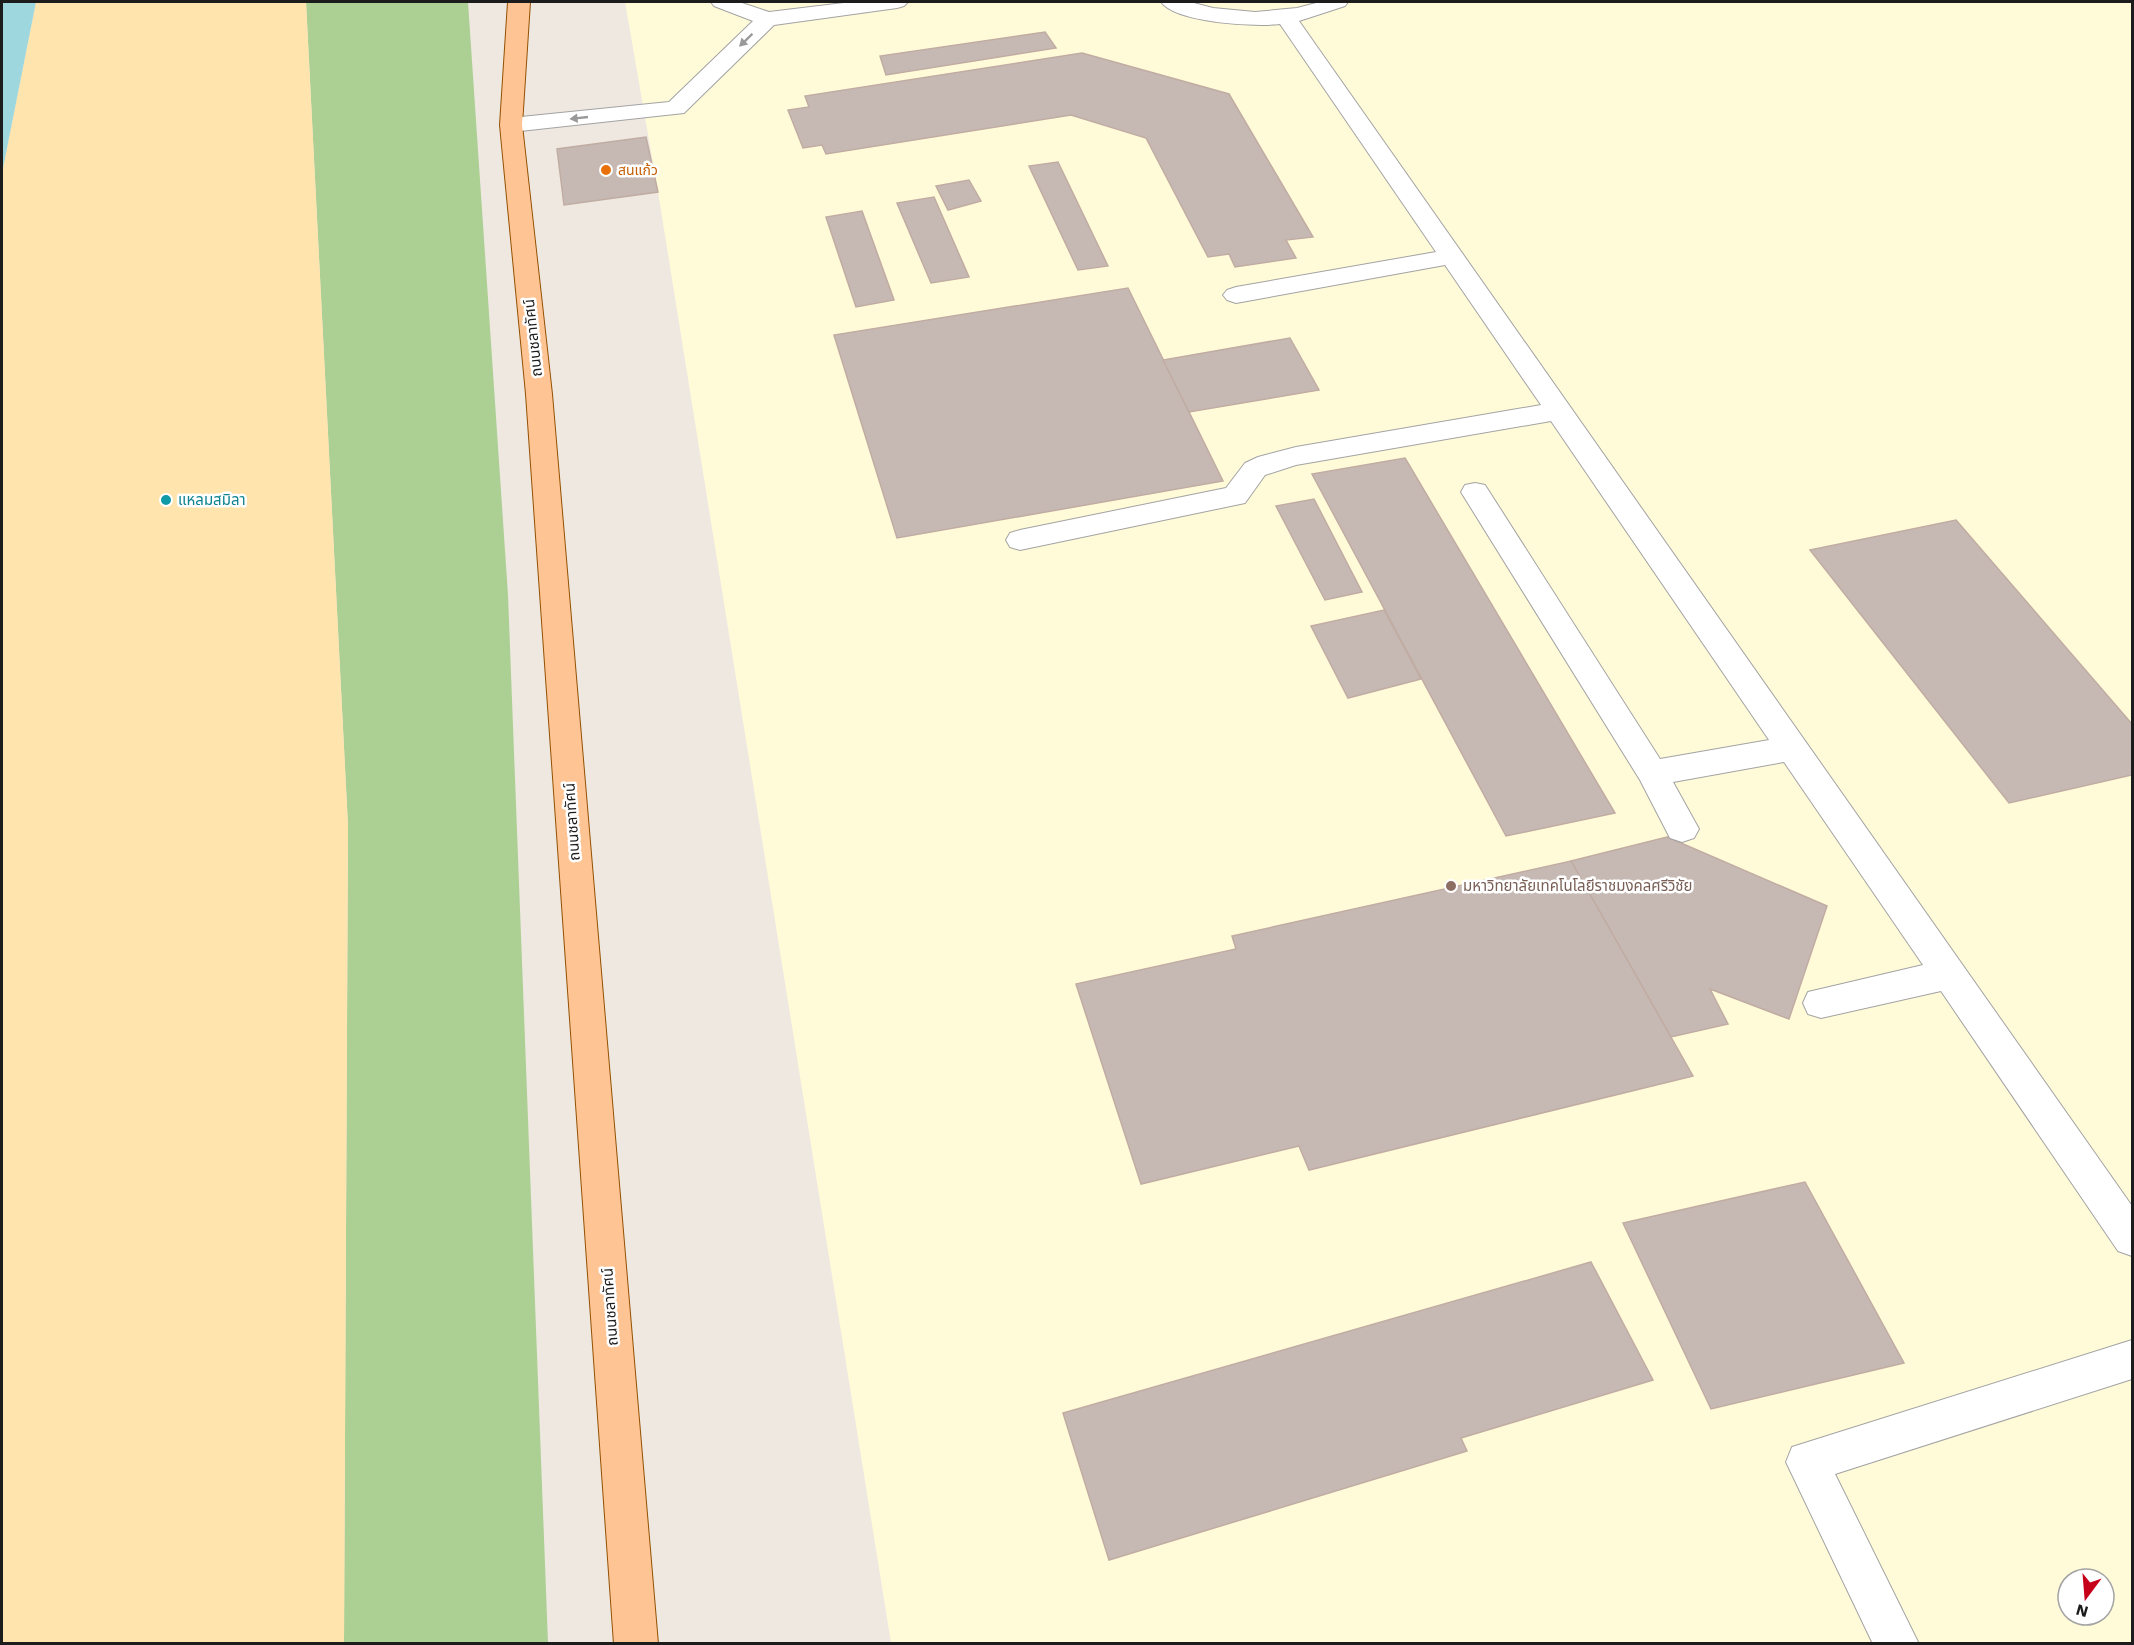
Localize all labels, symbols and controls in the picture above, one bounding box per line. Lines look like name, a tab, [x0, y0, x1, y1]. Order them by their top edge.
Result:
one-way arrow	[739, 32, 753, 46]
one-way arrow	[570, 113, 589, 123]
place label: สนแก้ว	[618, 162, 658, 178]
marker: สนแก้ว	[599, 163, 613, 177]
street label: ถนนชลาทัศน์	[520, 298, 546, 378]
place label: แหลมสมิลา	[178, 491, 246, 509]
marker: แหลมสมิลา	[159, 493, 173, 507]
street label: ถนนชลาทัศน์	[560, 782, 584, 862]
place label: มหาวิทยาลัยเทคโนโลยีราชมงคลศรีวิชัย	[1463, 877, 1693, 895]
marker: มหาวิทยาลัยเทคโนโลยีราชมงคลศรีวิชัย	[1444, 879, 1458, 893]
street label: ถนนชลาทัศน์	[598, 1267, 622, 1347]
north arrow	[2056, 1567, 2116, 1627]
text: N	[2074, 1600, 2090, 1622]

